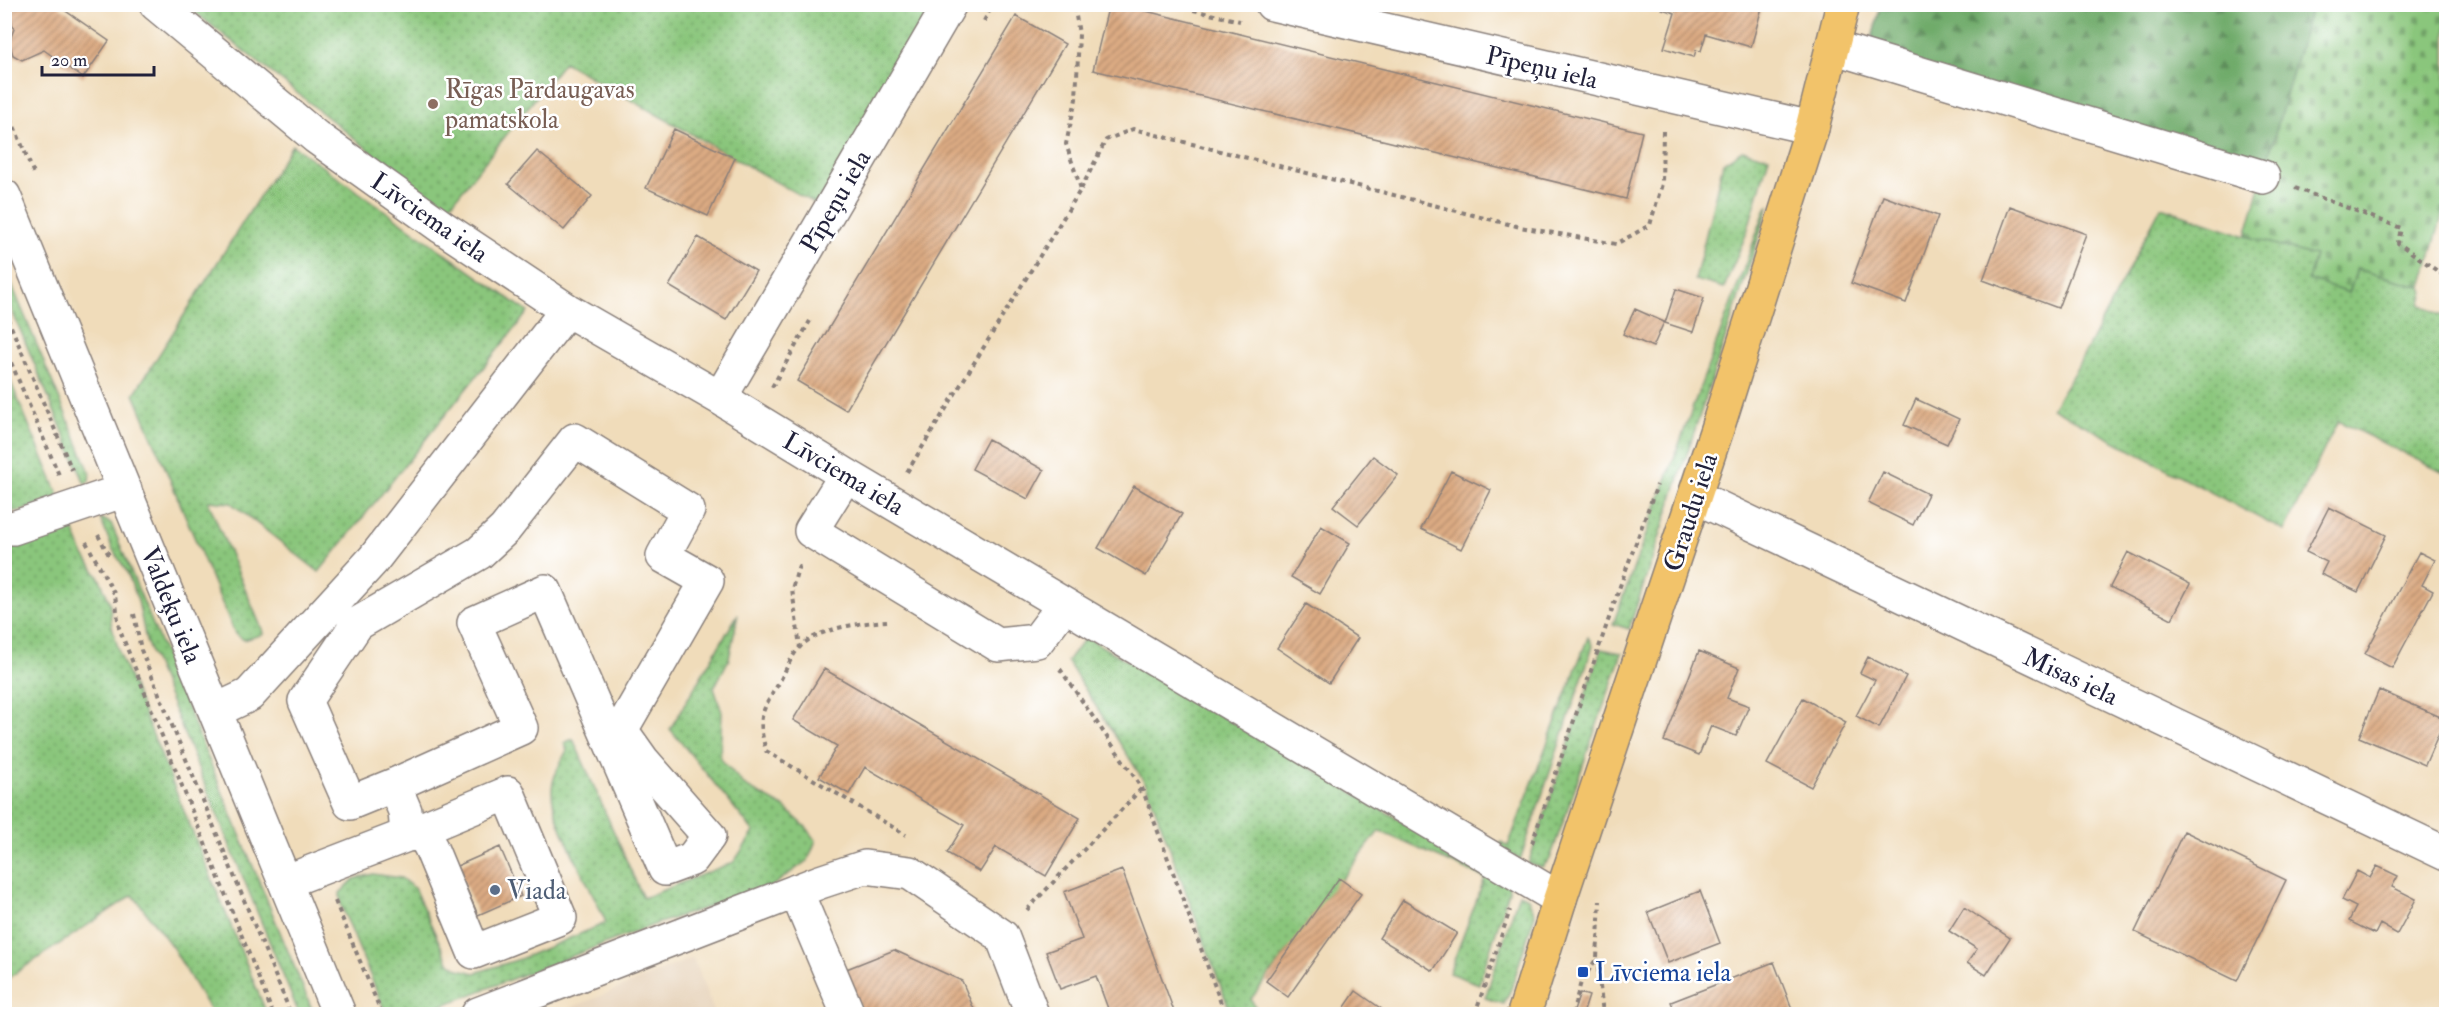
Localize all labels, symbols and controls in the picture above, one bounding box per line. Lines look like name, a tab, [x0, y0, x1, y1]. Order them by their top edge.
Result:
scale bar	[42, 39, 154, 77]
street label: Pīpeņu iela	[1483, 40, 1601, 97]
text: 20 m	[51, 49, 87, 72]
place label: Rīgas Pārdaugavas pamatskola	[444, 74, 635, 137]
marker: Rīgas Pārdaugavas pamatskola	[426, 97, 440, 111]
street label: Pīpeņu iela	[794, 144, 879, 259]
street label: Līvciema iela	[364, 166, 495, 270]
street label: Līvciema iela	[777, 425, 910, 523]
street label: Graudu iela	[1657, 449, 1725, 575]
street label: Valdeķu iela	[133, 542, 209, 669]
street label: Misas iela	[2018, 641, 2123, 713]
place label: Viada	[507, 875, 567, 907]
marker: Viada	[488, 883, 502, 897]
place label: Līvciema iela	[1595, 957, 1731, 989]
marker: Līvciema iela	[1576, 965, 1590, 979]

